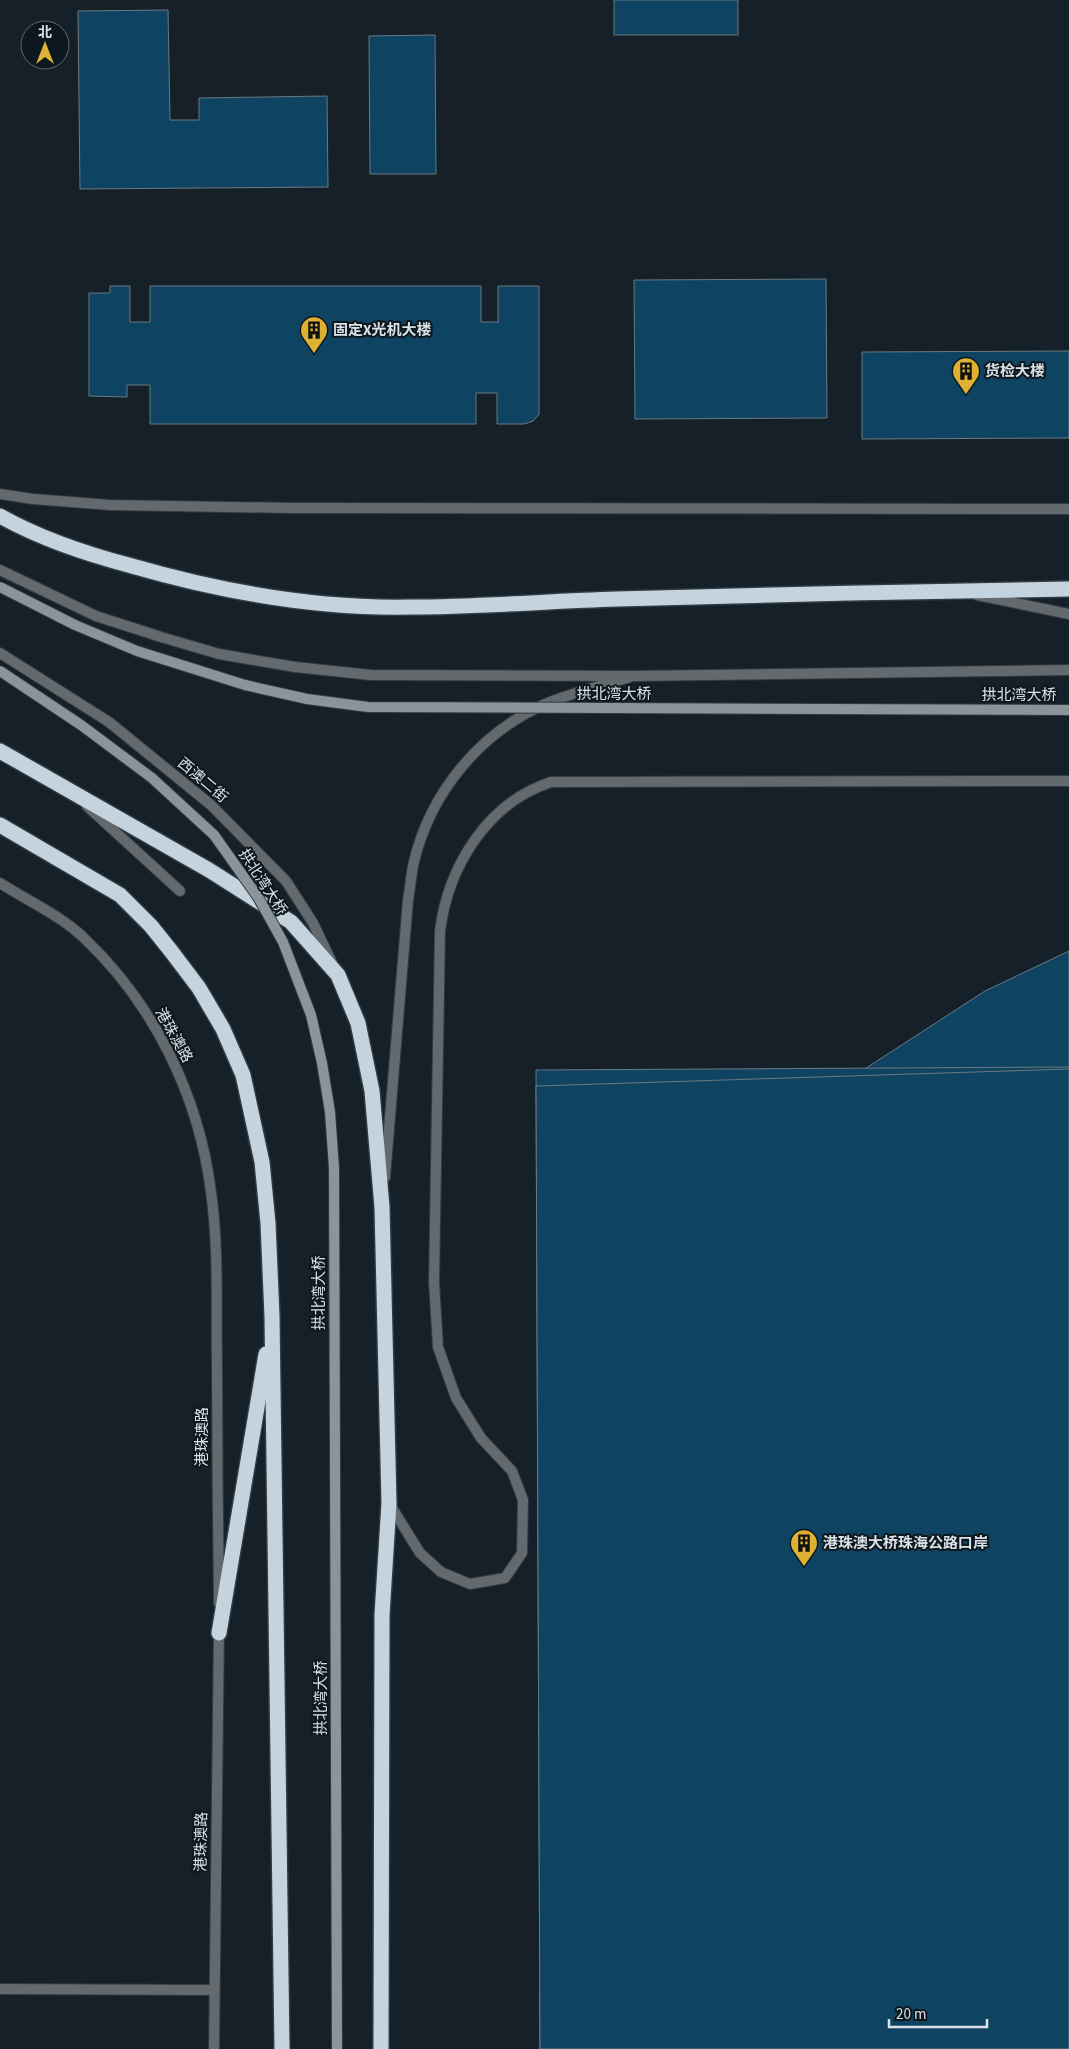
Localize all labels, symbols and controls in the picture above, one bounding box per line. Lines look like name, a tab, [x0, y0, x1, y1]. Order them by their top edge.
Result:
north arrow	[20, 20, 70, 70]
text: 北	[38, 23, 52, 43]
building icon: 固定X光机大楼	[299, 315, 329, 354]
place label: 固定X光机大楼	[333, 320, 432, 341]
building icon: 货检大楼	[951, 356, 981, 395]
place label: 货检大楼	[985, 361, 1045, 382]
street label: 拱北湾大桥	[576, 684, 652, 705]
street label: 拱北湾大桥	[981, 685, 1057, 706]
street label: 西澳二街	[173, 753, 232, 808]
street label: 拱北湾大桥	[233, 845, 292, 919]
street label: 港珠澳路	[150, 1004, 197, 1067]
street label: 拱北湾大桥	[309, 1255, 330, 1331]
street label: 港珠澳路	[192, 1407, 213, 1467]
building icon: 港珠澳大桥珠海公路口岸	[789, 1528, 819, 1567]
place label: 港珠澳大桥珠海公路口岸	[823, 1533, 988, 1554]
street label: 拱北湾大桥	[311, 1660, 332, 1736]
street label: 港珠澳路	[190, 1812, 213, 1872]
scale bar	[889, 1996, 986, 2028]
text: 20 m	[896, 2004, 926, 2025]

